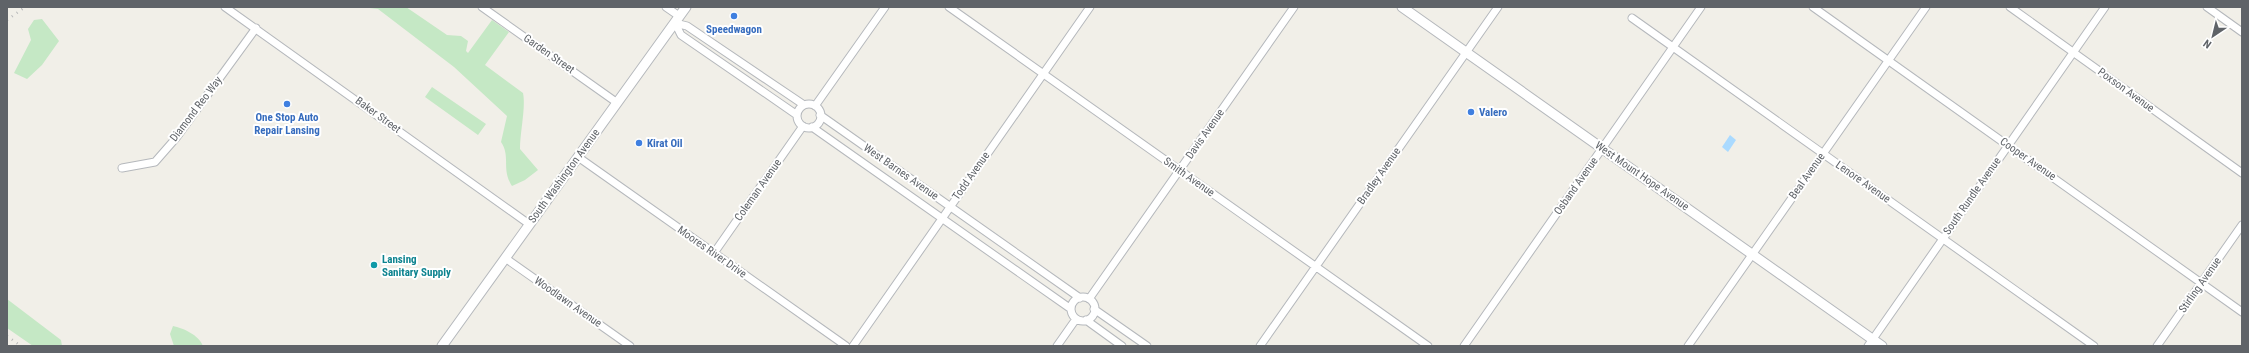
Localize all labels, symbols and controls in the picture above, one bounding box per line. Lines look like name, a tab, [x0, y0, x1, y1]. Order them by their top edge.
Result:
marker: Speedwagon	[729, 11, 739, 21]
north arrow	[2193, 16, 2233, 56]
place label: Speedwagon	[706, 23, 762, 36]
street label: Garden Street	[521, 32, 577, 76]
text: N	[2201, 36, 2214, 51]
street label: Poxson Avenue	[2095, 65, 2157, 115]
street label: Diamond Reo Way	[167, 74, 225, 144]
street label: Baker Street	[353, 94, 403, 136]
marker: One Stop Auto Repair Lansing	[282, 99, 292, 109]
place label: Valero	[1479, 106, 1508, 119]
street label: Davis Avenue	[1183, 107, 1227, 161]
marker: Valero	[1466, 107, 1476, 117]
place label: One Stop Auto Repair Lansing	[254, 111, 320, 137]
street label: South Washington Avenue	[526, 127, 602, 225]
street label: Cooper Avenue	[1997, 135, 2059, 183]
place label: Kirat Oil	[647, 137, 683, 150]
marker: Kirat Oil	[634, 138, 644, 148]
street label: West Mount Hope Avenue	[1593, 139, 1691, 213]
street label: West Barnes Avenue	[861, 141, 941, 203]
street label: Bradley Avenue	[1355, 145, 1403, 207]
street label: Todd Avenue	[950, 149, 992, 203]
street label: Beal Avenue	[1786, 151, 1828, 201]
street label: Smith Avenue	[1161, 155, 1217, 199]
street label: Osband Avenue	[1551, 155, 1601, 217]
street label: South Rundle Avenue	[1940, 155, 2004, 237]
street label: Coleman Avenue	[732, 157, 784, 223]
street label: Lenore Avenue	[1833, 158, 1893, 206]
street label: Moores River Drive	[675, 223, 749, 281]
place label: Lansing Sanitary Supply	[382, 253, 451, 279]
street label: Stirling Avenue	[2176, 255, 2224, 315]
marker: Lansing Sanitary Supply	[369, 260, 379, 270]
street label: Woodlawn Avenue	[532, 274, 604, 330]

